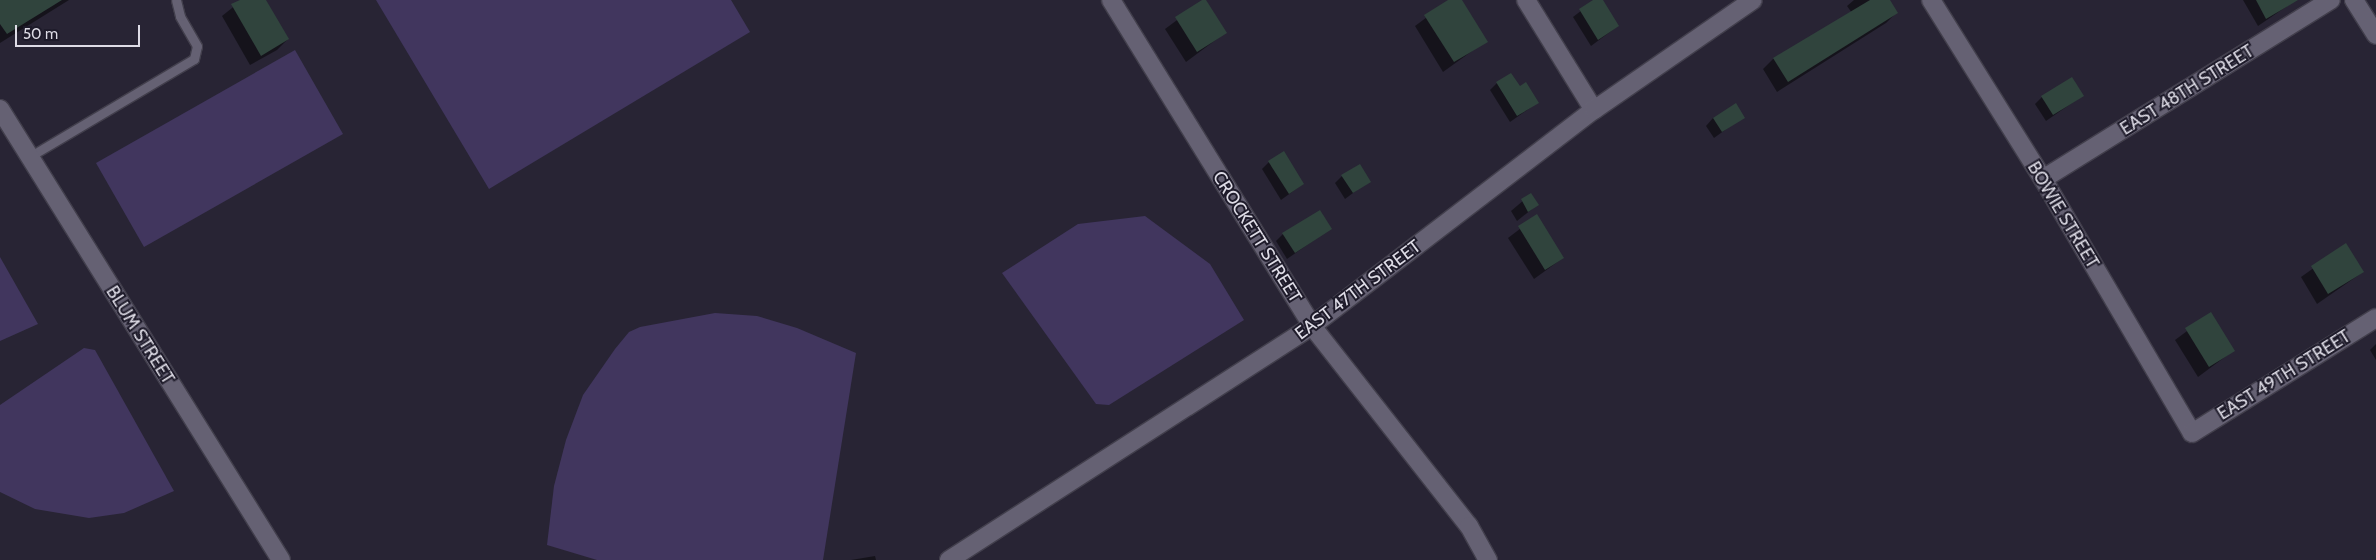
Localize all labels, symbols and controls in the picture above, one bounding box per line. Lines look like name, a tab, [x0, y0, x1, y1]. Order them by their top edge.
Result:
scale bar	[18, 15, 142, 47]
text: 50 m	[23, 25, 58, 43]
street label: EAST 48TH STREET	[2116, 40, 2258, 140]
street label: BOWIE STREET	[2023, 158, 2103, 272]
street label: CROCKETT STREET	[1208, 167, 1306, 307]
street label: EAST 47TH STREET	[1291, 236, 1425, 344]
street label: BLUM STREET	[101, 282, 179, 388]
street label: EAST 49TH STREET	[2214, 325, 2354, 425]

